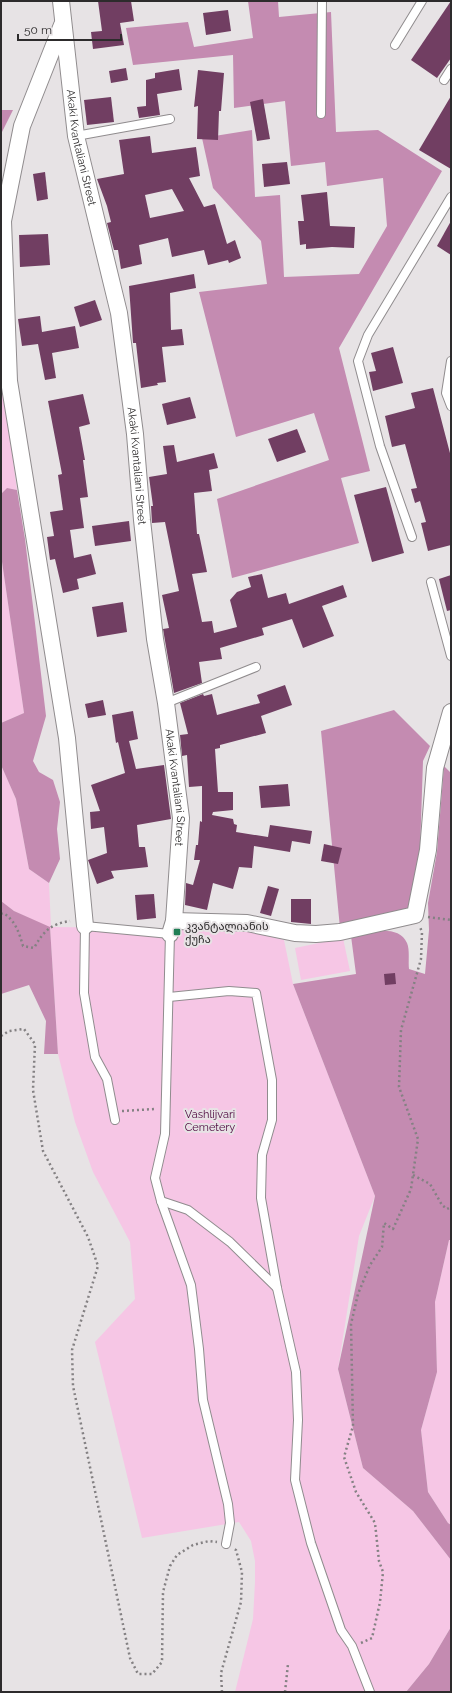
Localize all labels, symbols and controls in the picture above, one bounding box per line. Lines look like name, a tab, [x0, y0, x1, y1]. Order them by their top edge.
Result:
scale bar	[18, 16, 121, 42]
text: 50 m	[24, 23, 52, 37]
street label: Akaki Kvantaliani Street	[64, 89, 99, 207]
street label: Akaki Kvantaliani Street	[124, 406, 149, 526]
street label: Akaki Kvantaliani Street	[162, 728, 187, 847]
place label: კვანტალიანის ქუჩა	[185, 920, 269, 946]
marker: კვანტალიანის ქუჩა	[172, 927, 182, 937]
park label: Vashlijvari Cemetery	[185, 1108, 235, 1134]

